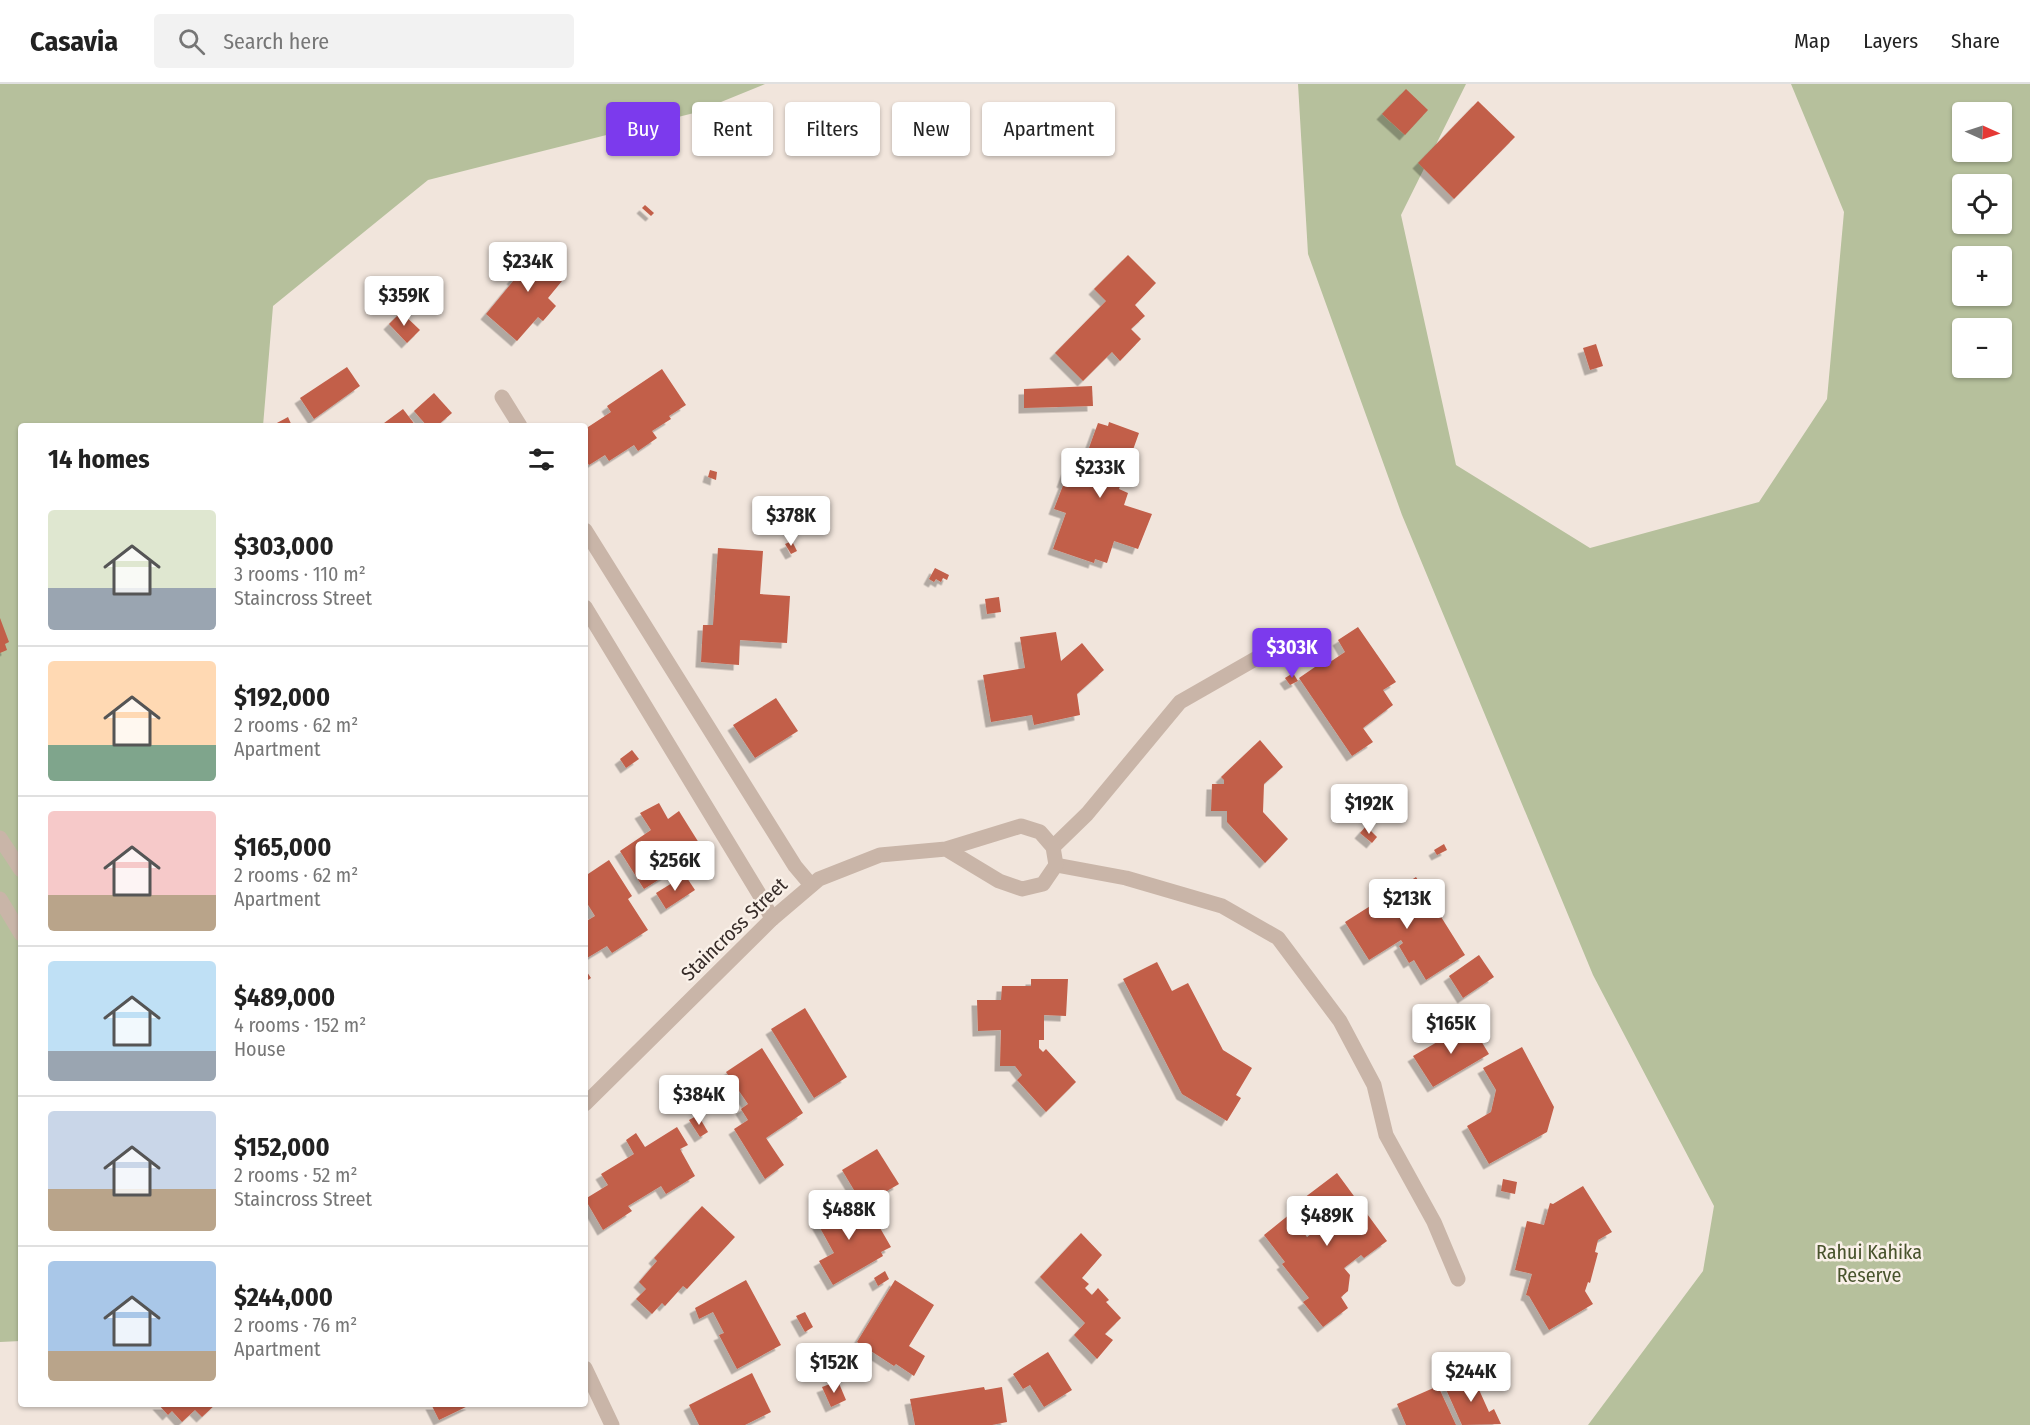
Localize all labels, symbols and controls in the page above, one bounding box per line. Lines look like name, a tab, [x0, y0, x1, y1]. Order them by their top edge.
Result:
search box	[154, 14, 574, 68]
text: Casavia	[30, 25, 118, 58]
icon: search	[175, 25, 208, 58]
text: Search here	[223, 28, 329, 55]
text: Map	[1794, 28, 1830, 54]
text: Layers	[1863, 28, 1918, 54]
text: Share	[1951, 28, 2000, 54]
chip: Buy	[606, 102, 680, 156]
chip: Rent	[692, 102, 773, 156]
chip: Filters	[785, 102, 880, 156]
chip: New	[892, 102, 970, 156]
chip: Apartment	[982, 102, 1115, 156]
north arrow	[1952, 102, 2012, 162]
map controls	[1952, 102, 2012, 378]
button: locate	[1952, 174, 2012, 234]
pin: $234K	[486, 242, 570, 293]
button: +	[1952, 246, 2012, 306]
text: $234K	[503, 249, 553, 273]
pin: $359K	[362, 276, 446, 327]
text: $359K	[379, 283, 429, 307]
button: −	[1952, 318, 2012, 378]
icon: filters	[525, 443, 558, 476]
text: 14 homes	[48, 444, 150, 475]
pin: $233K	[1058, 448, 1142, 499]
text: $233K	[1075, 455, 1125, 479]
pin: $378K	[749, 496, 833, 547]
text: $378K	[766, 503, 816, 527]
text: $303,000	[234, 531, 334, 562]
icon: home	[96, 534, 168, 606]
text: 3 rooms · 110 m²	[234, 562, 366, 586]
text: Staincross Street	[234, 586, 372, 610]
pin: $303K	[1250, 628, 1334, 679]
text: $303K	[1266, 635, 1318, 659]
text: $192,000	[234, 682, 330, 713]
icon: home	[96, 685, 168, 757]
text: 2 rooms · 62 m²	[234, 713, 358, 737]
text: Apartment	[234, 737, 321, 761]
pin: $192K	[1327, 784, 1411, 835]
text: $192K	[1345, 791, 1393, 815]
text: $165,000	[234, 832, 331, 863]
icon: home	[96, 835, 168, 907]
pin: $256K	[633, 841, 717, 892]
text: $256K	[650, 848, 700, 872]
text: 2 rooms · 62 m²	[234, 863, 358, 887]
street label: Staincross Street	[676, 872, 792, 986]
pin: $213K	[1365, 879, 1449, 930]
text: $213K	[1383, 886, 1431, 910]
text: Apartment	[234, 887, 321, 911]
text: $489,000	[234, 982, 335, 1013]
icon: home	[96, 985, 168, 1057]
pin: $165K	[1409, 1004, 1493, 1055]
text: $165K	[1426, 1011, 1476, 1035]
text: 4 rooms · 152 m²	[234, 1013, 366, 1037]
text: House	[234, 1037, 286, 1061]
pin: $384K	[657, 1075, 741, 1126]
text: $384K	[673, 1082, 725, 1106]
text: $152,000	[234, 1132, 330, 1163]
icon: home	[96, 1135, 168, 1207]
text: 2 rooms · 52 m²	[234, 1163, 358, 1187]
text: Staincross Street	[234, 1187, 372, 1211]
pin: $488K	[807, 1190, 891, 1241]
pin: $489K	[1285, 1196, 1369, 1247]
text: $488K	[823, 1197, 875, 1221]
text: $489K	[1301, 1203, 1353, 1227]
park label: Rahui Kahika Reserve	[1816, 1240, 1922, 1287]
text: $244,000	[234, 1282, 333, 1313]
icon: home	[96, 1285, 168, 1357]
text: 2 rooms · 76 m²	[234, 1313, 357, 1337]
text: Apartment	[234, 1337, 321, 1361]
pin: $152K	[792, 1343, 876, 1394]
text: $152K	[810, 1350, 858, 1374]
pin: $244K	[1429, 1352, 1513, 1403]
text: $244K	[1446, 1359, 1496, 1383]

